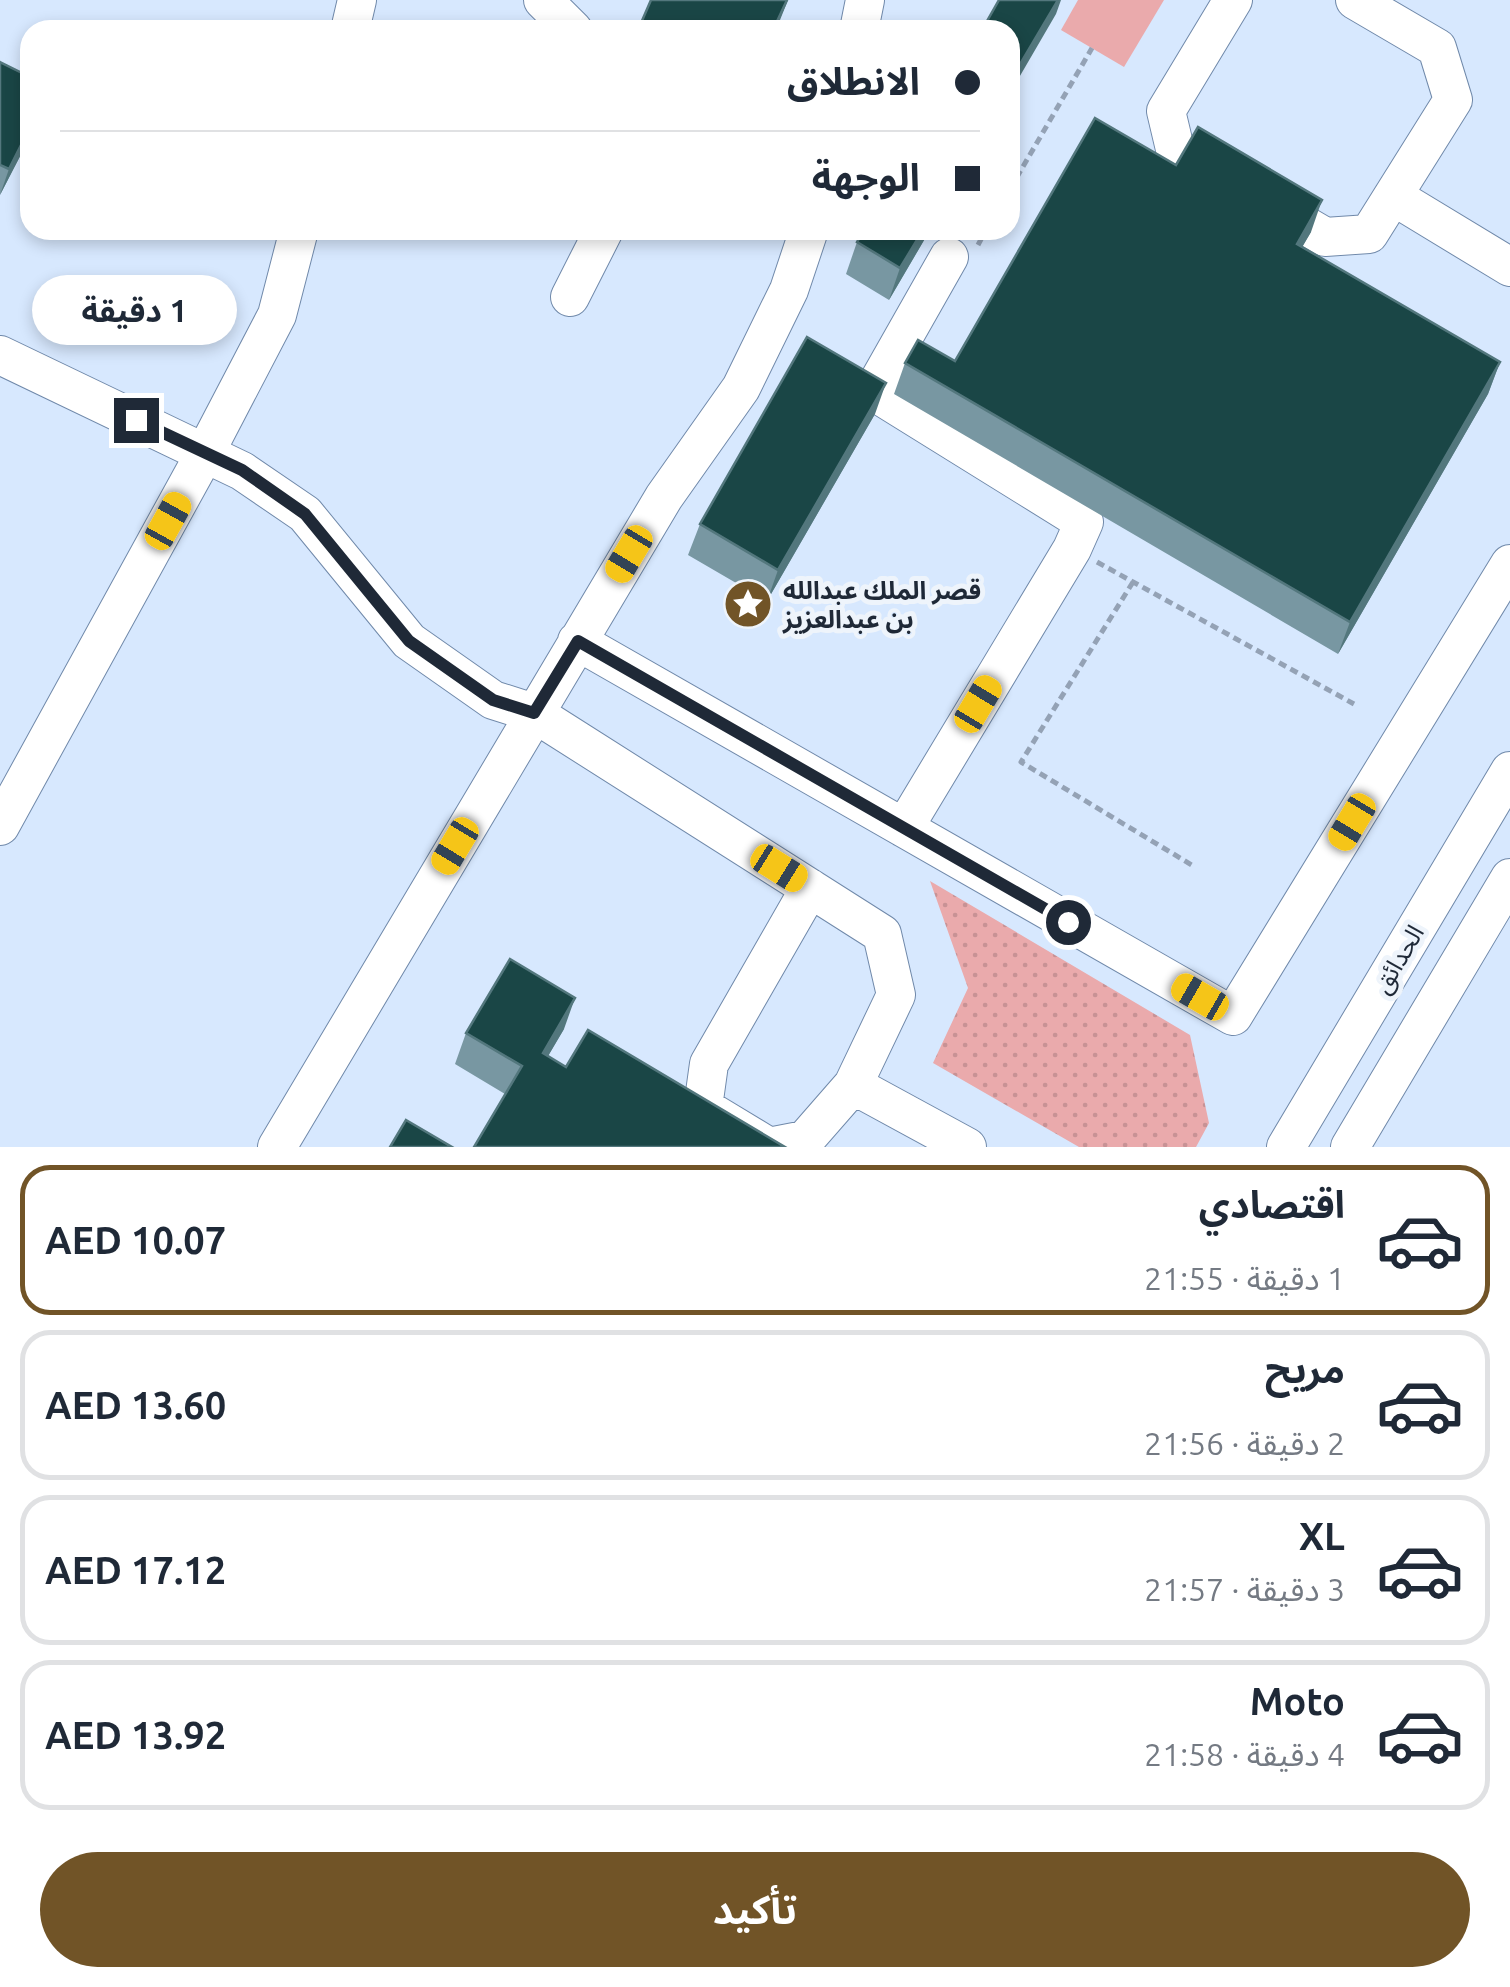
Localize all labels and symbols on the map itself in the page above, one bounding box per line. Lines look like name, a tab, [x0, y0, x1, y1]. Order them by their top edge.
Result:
callout: 1 دقيقة	[34, 275, 238, 345]
route end	[114, 398, 159, 443]
car	[140, 487, 196, 555]
car	[601, 521, 657, 587]
place label: قصر الملك عبدالله بن عبدالعزيز	[782, 576, 981, 634]
place icon: قصر الملك عبدالله بن عبدالعزيز	[722, 578, 774, 630]
car	[950, 671, 1006, 737]
car	[1324, 789, 1380, 855]
car	[427, 813, 483, 879]
car	[746, 839, 812, 897]
route start	[1046, 900, 1091, 945]
street label: الحدائق	[1367, 920, 1431, 999]
car	[1167, 969, 1233, 1025]

